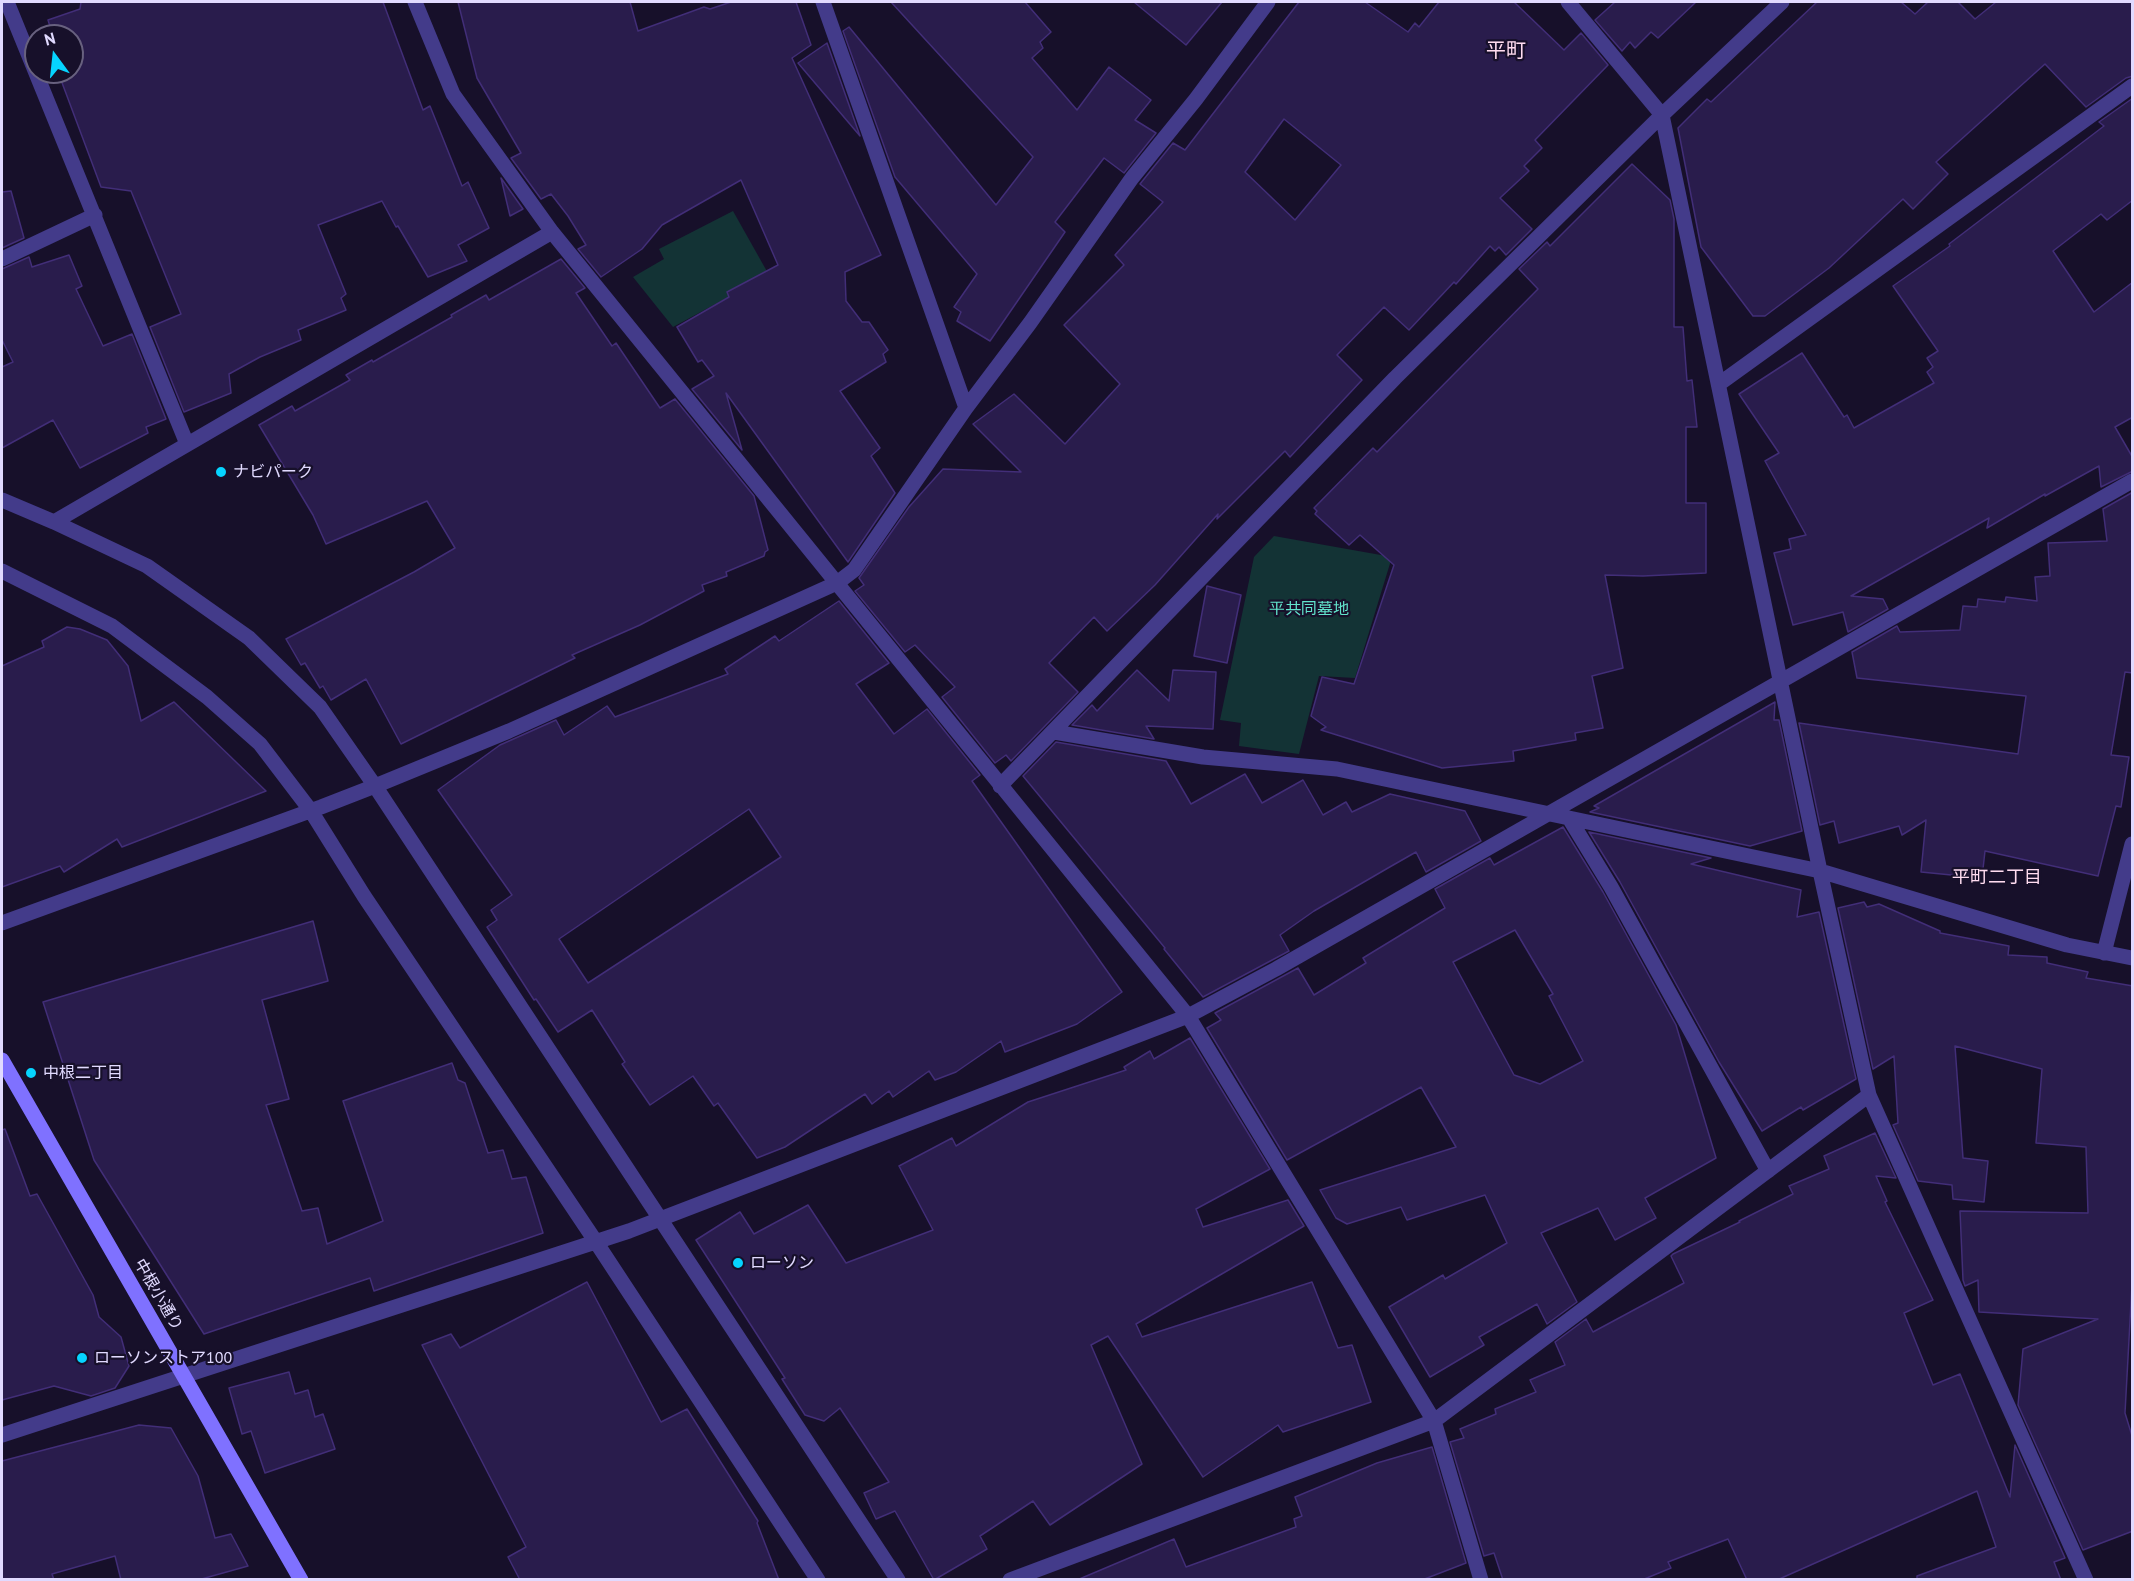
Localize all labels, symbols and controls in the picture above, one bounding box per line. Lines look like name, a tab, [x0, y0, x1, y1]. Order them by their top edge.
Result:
north arrow	[24, 24, 84, 84]
text: N	[42, 28, 58, 50]
district label: 平町	[1486, 39, 1526, 63]
place label: ナビパーク	[233, 462, 313, 482]
marker: ナビパーク	[214, 465, 228, 479]
park label: 平共同墓地	[1269, 599, 1349, 619]
district label: 平町二丁目	[1952, 867, 2042, 889]
place label: 中根二丁目	[43, 1063, 123, 1083]
marker: 中根二丁目	[24, 1066, 38, 1080]
place label: ローソン	[750, 1253, 814, 1273]
street label: 中根小通り	[130, 1256, 186, 1334]
marker: ローソン	[731, 1256, 745, 1270]
place label: ローソンストア100	[94, 1348, 232, 1368]
marker: ローソンストア100	[75, 1351, 89, 1365]

